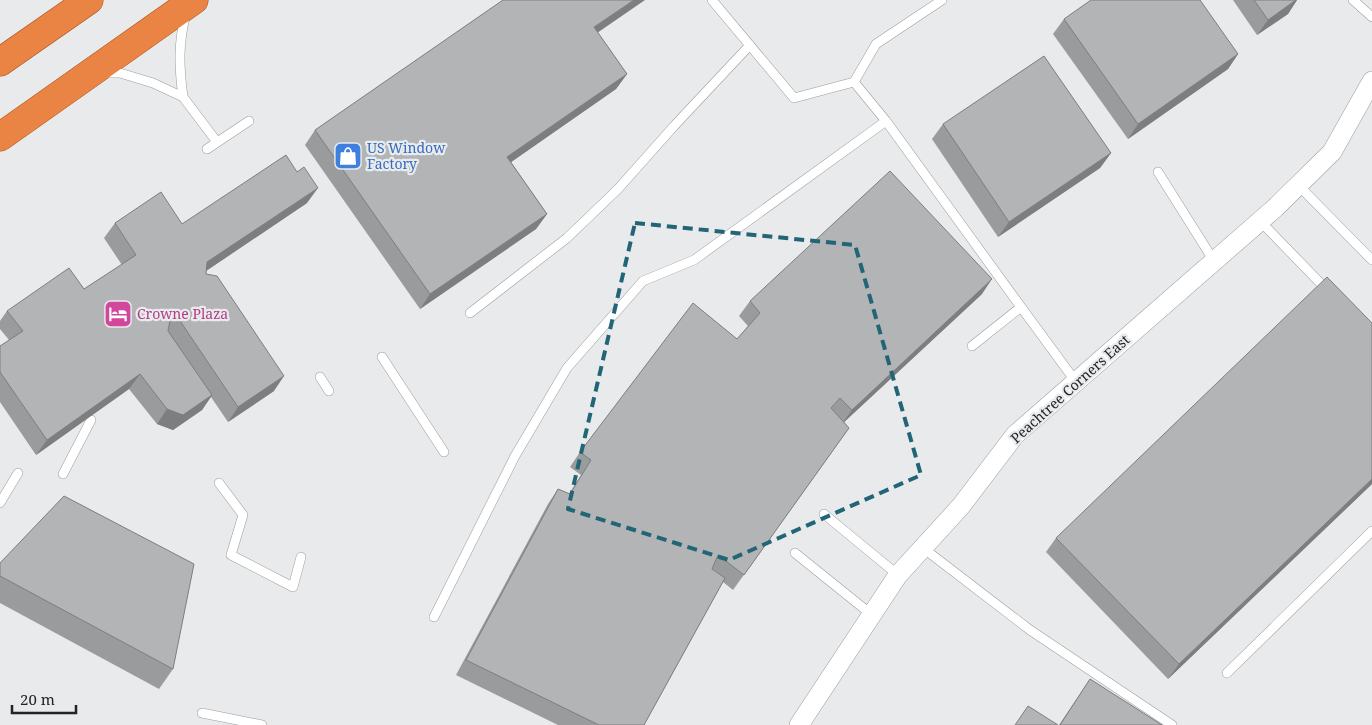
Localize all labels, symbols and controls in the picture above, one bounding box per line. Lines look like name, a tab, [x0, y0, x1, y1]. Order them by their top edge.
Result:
place label: US Window Factory	[367, 138, 446, 173]
shop icon: US Window Factory	[333, 141, 363, 171]
hotel icon: Crowne Plaza	[103, 299, 133, 329]
place label: Crowne Plaza	[137, 304, 228, 323]
street label: Peachtree Corners East	[1006, 330, 1133, 447]
scale bar	[12, 682, 76, 714]
text: 20 m	[20, 689, 55, 709]

